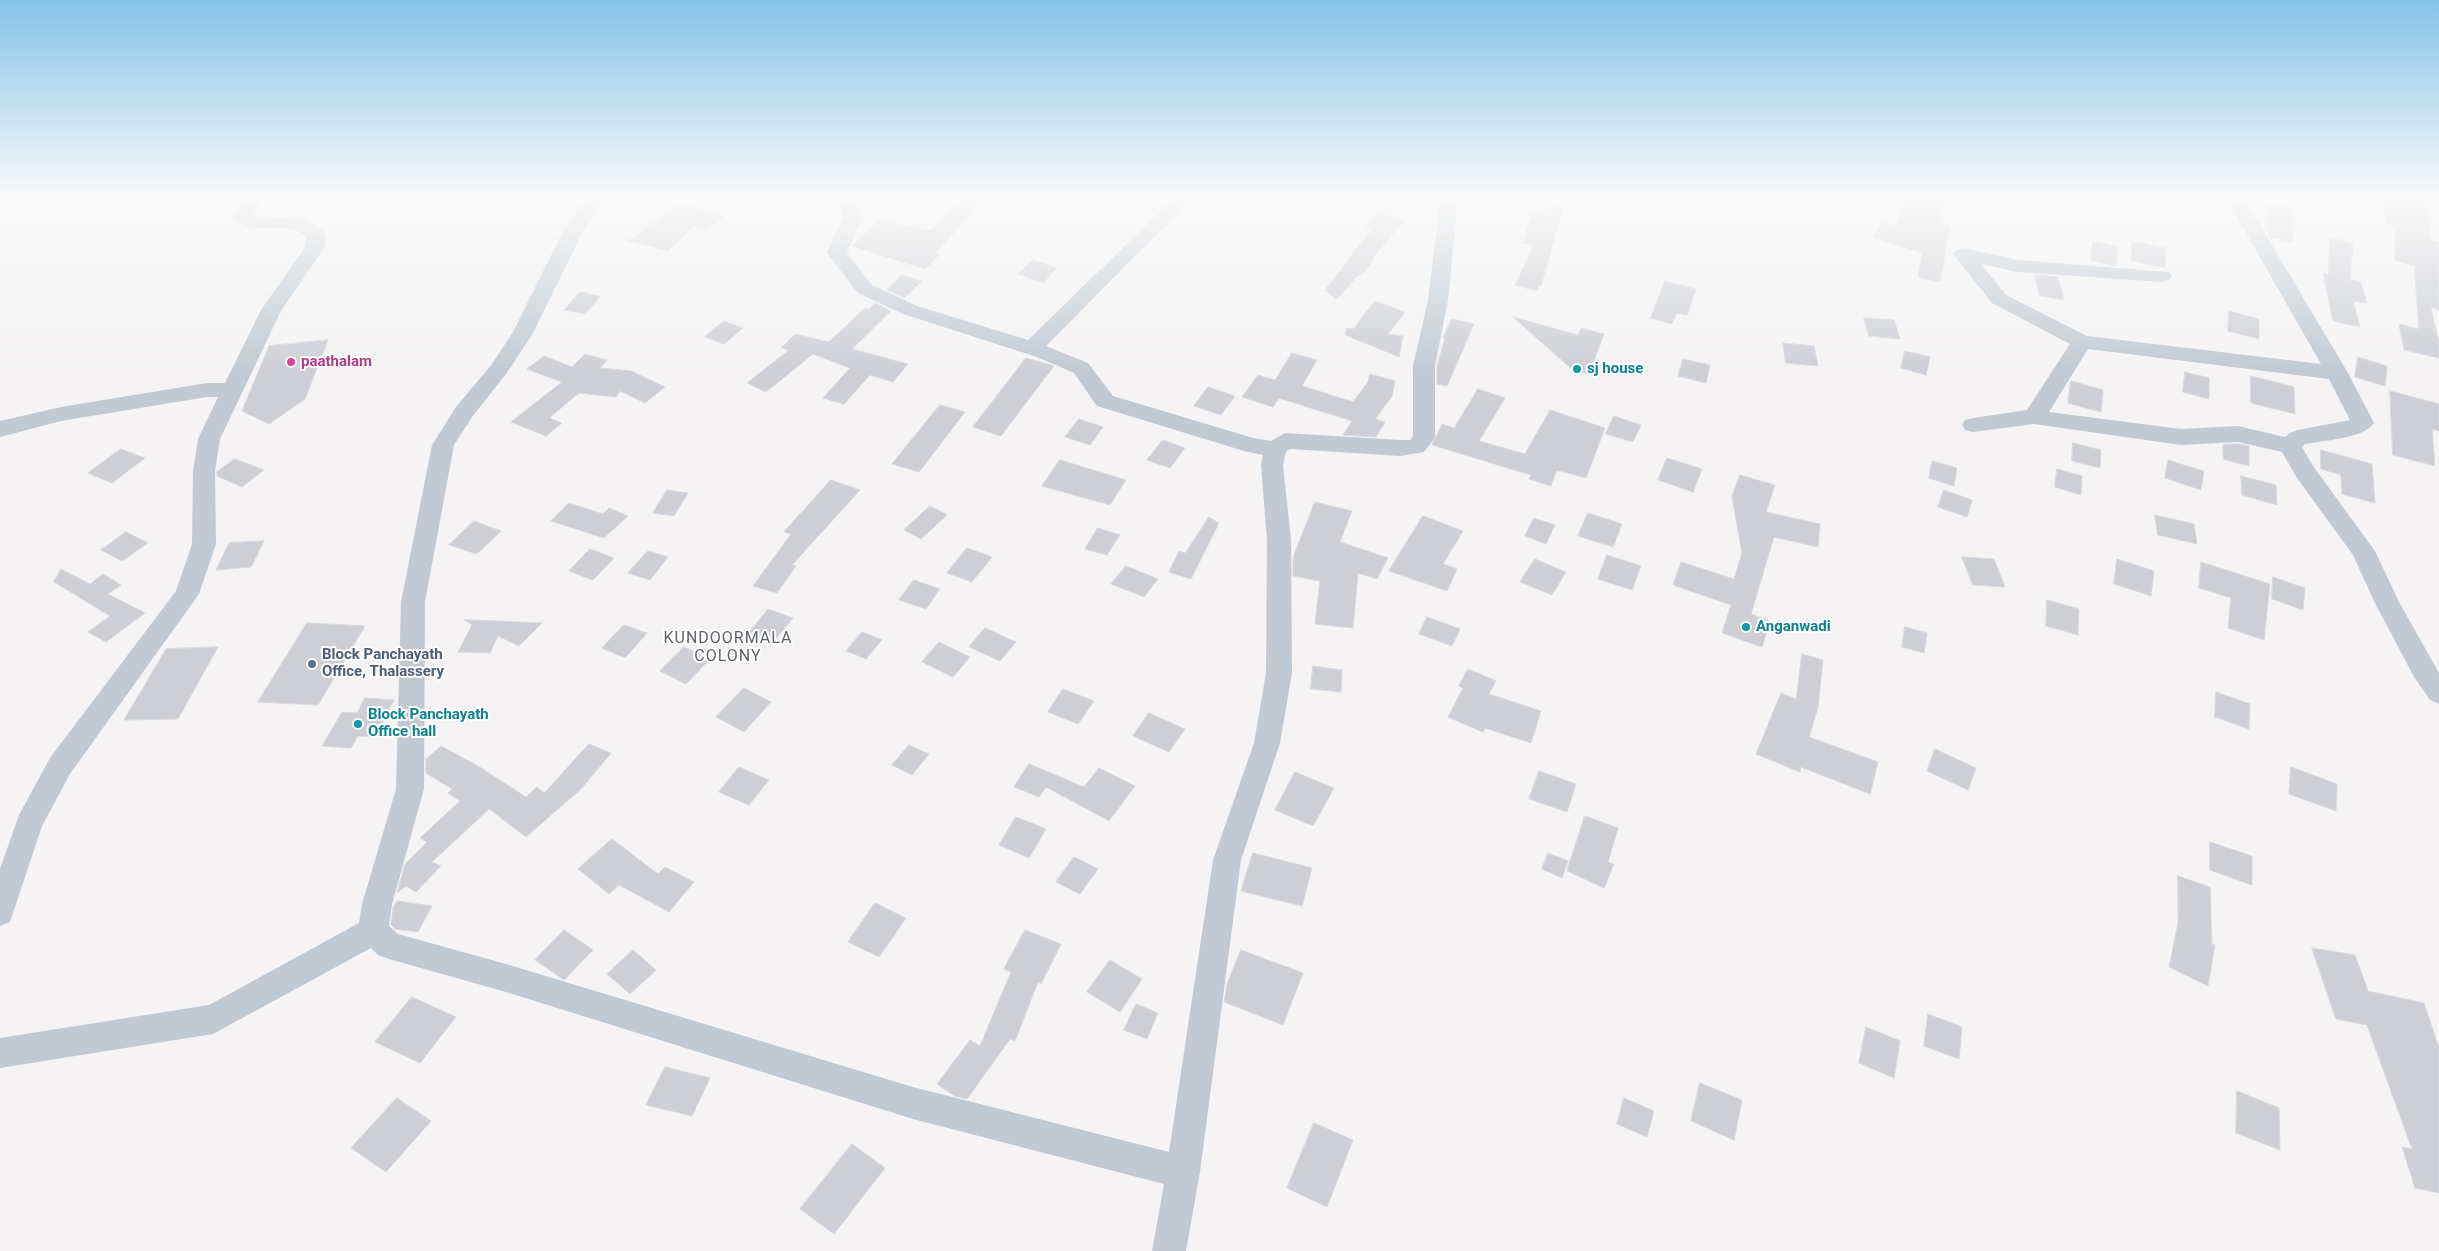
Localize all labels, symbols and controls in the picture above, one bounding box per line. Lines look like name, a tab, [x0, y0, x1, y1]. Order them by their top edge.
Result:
place label: paathalam	[301, 353, 372, 371]
marker: paathalam	[285, 356, 297, 368]
place label: sj house	[1587, 360, 1643, 378]
marker: sj house	[1571, 363, 1583, 375]
place label: Anganwadi	[1756, 618, 1831, 636]
marker: Anganwadi	[1740, 621, 1752, 633]
district label: KUNDOORMALA COLONY	[662, 629, 794, 667]
place label: Block Panchayath Office, Thalassery	[322, 646, 444, 681]
marker: Block Panchayath Office, Thalassery	[306, 658, 318, 670]
place label: Block Panchayath Office hall	[368, 706, 489, 741]
marker: Block Panchayath Office hall	[352, 718, 364, 730]

